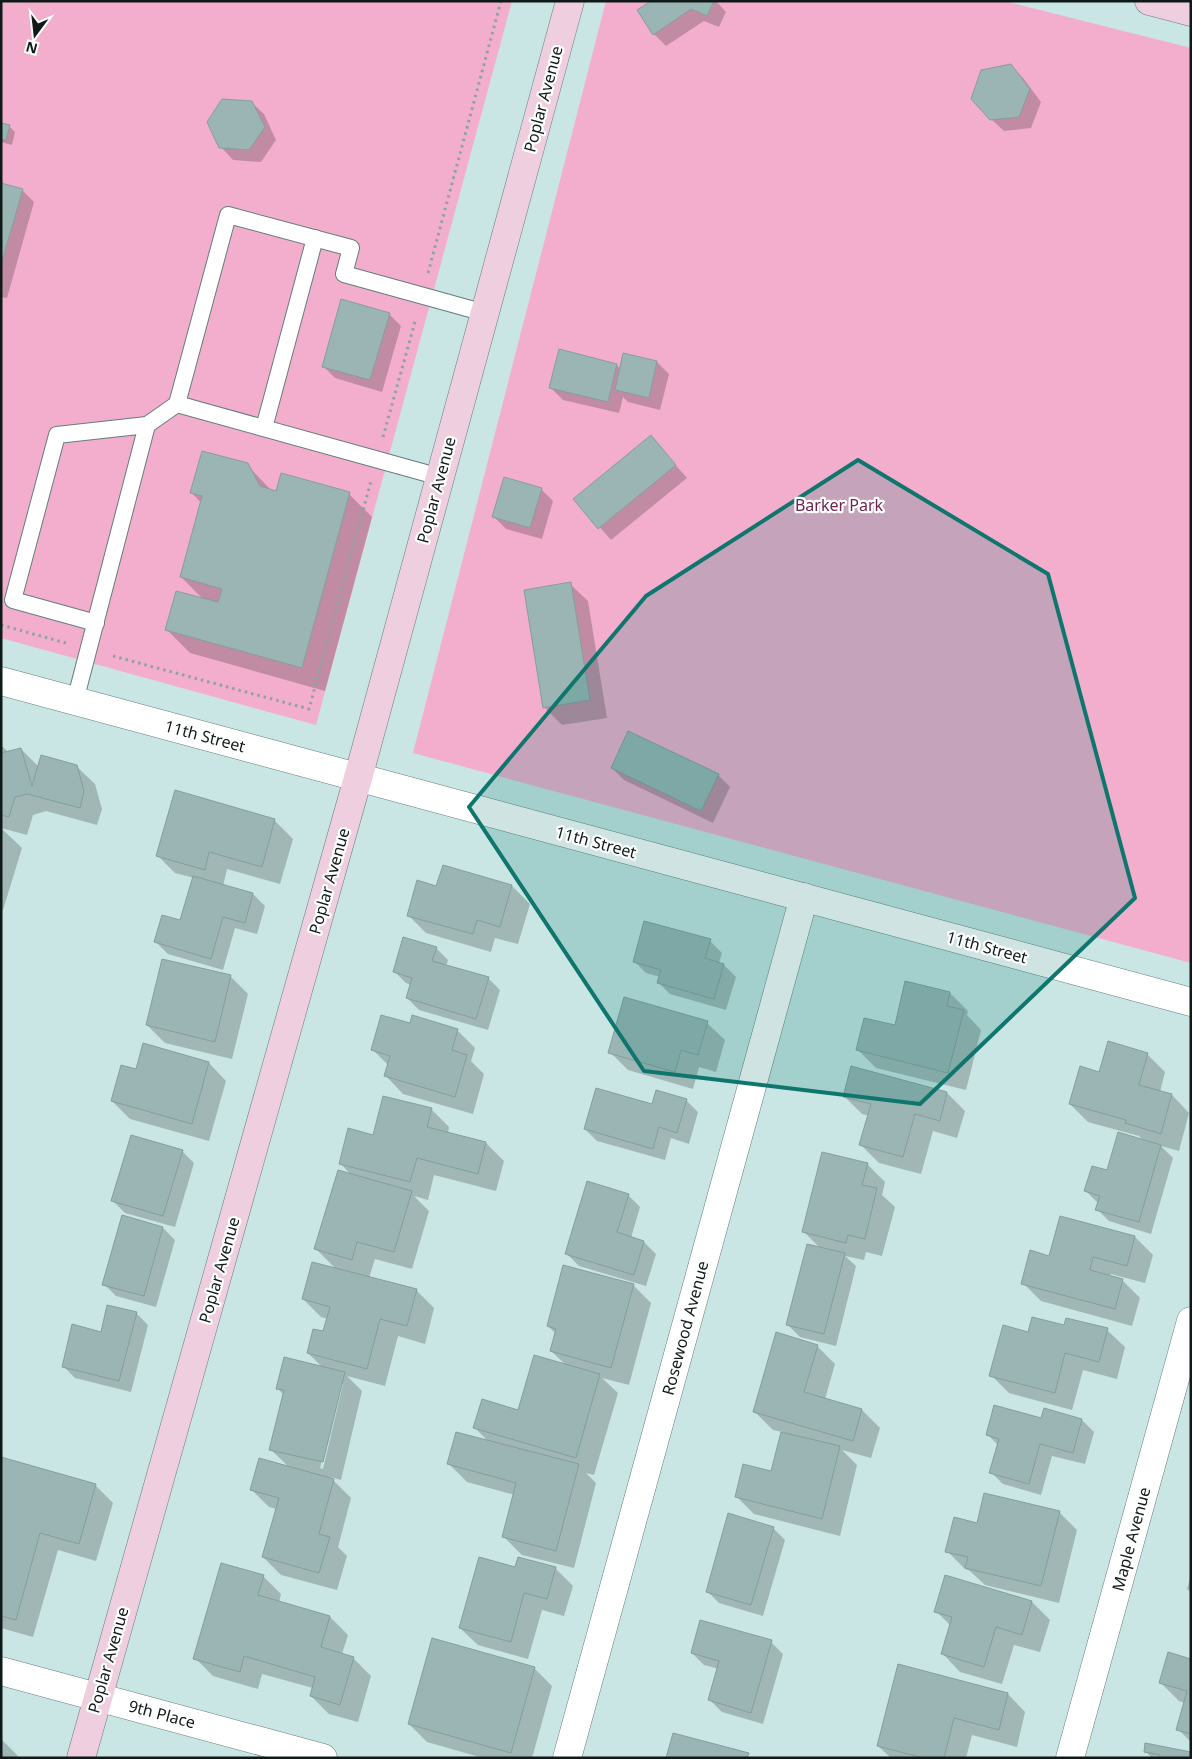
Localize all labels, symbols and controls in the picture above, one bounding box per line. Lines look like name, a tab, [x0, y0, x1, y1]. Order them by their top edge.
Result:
north arrow	[10, 10, 60, 60]
text: N	[24, 37, 39, 59]
street label: Poplar Avenue	[518, 43, 568, 155]
street label: Poplar Avenue	[411, 434, 461, 546]
park label: Barker Park	[795, 494, 884, 516]
street label: 11th Street	[162, 715, 248, 757]
street label: 11th Street	[553, 821, 639, 863]
street label: Poplar Avenue	[303, 825, 355, 937]
street label: 11th Street	[944, 926, 1030, 968]
street label: Poplar Avenue	[193, 1214, 245, 1326]
street label: Rosewood Avenue	[657, 1258, 713, 1398]
street label: Maple Avenue	[1107, 1485, 1155, 1593]
street label: Poplar Avenue	[82, 1604, 134, 1716]
street label: 9th Place	[126, 1695, 198, 1733]

